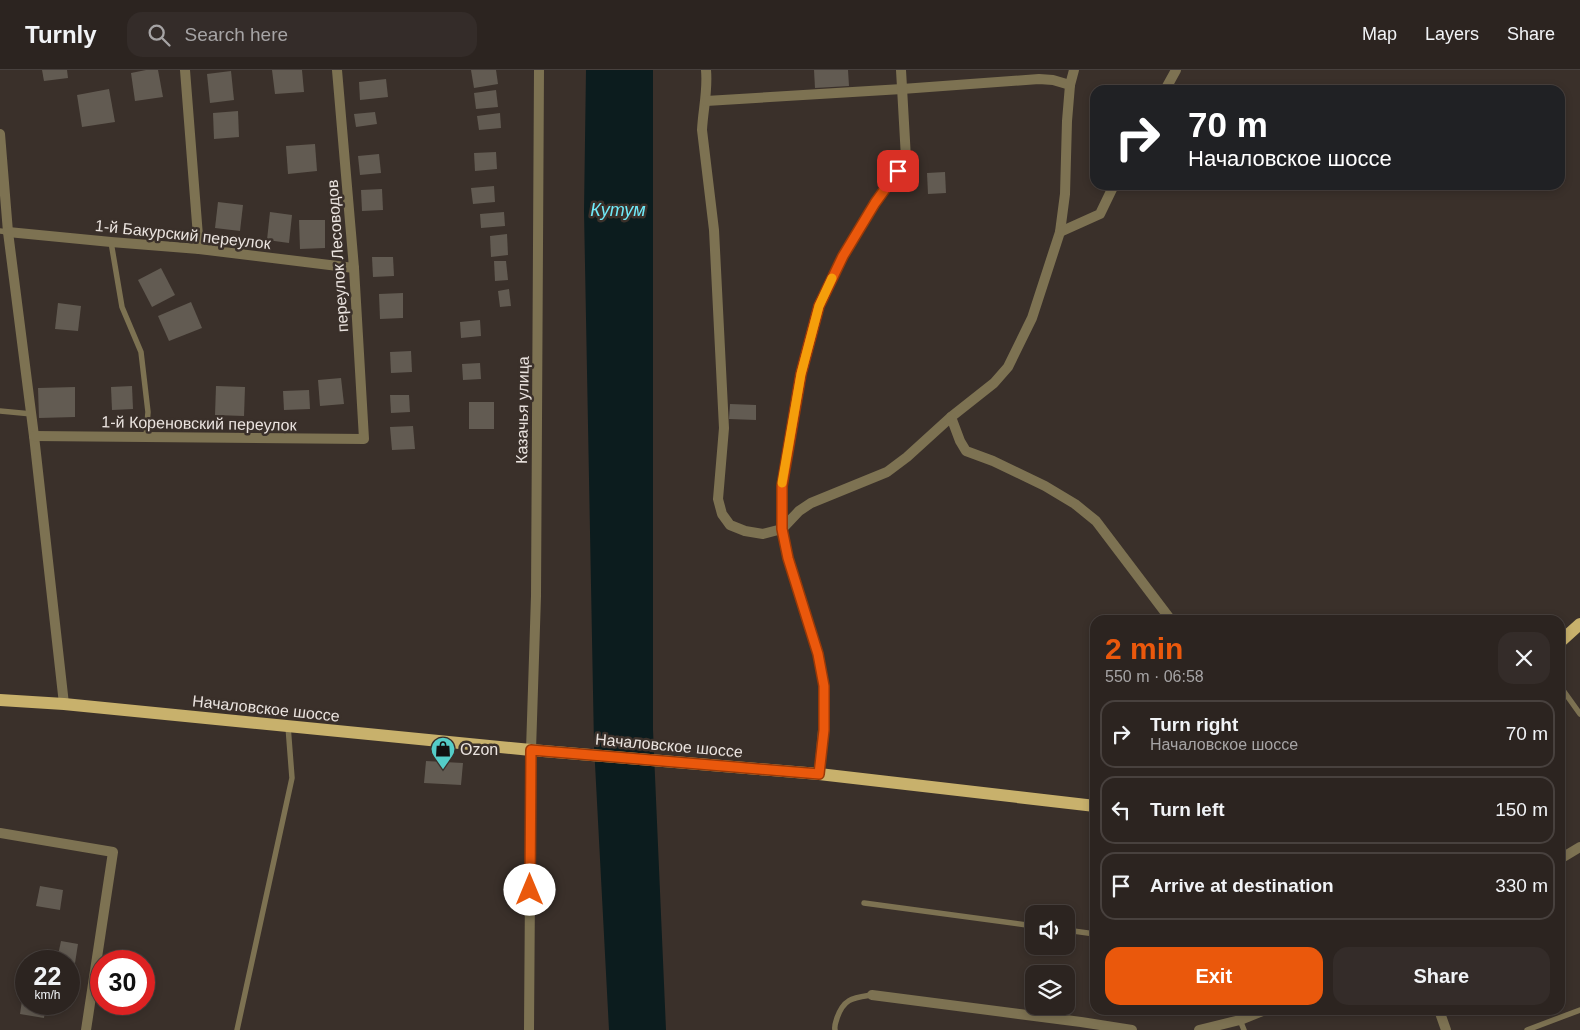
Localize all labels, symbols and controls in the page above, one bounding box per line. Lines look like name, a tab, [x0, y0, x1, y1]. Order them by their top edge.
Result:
search box	[127, 12, 477, 57]
text: Turnly	[25, 21, 97, 48]
icon: search	[145, 21, 173, 49]
text: Search here	[185, 24, 288, 45]
text: Map	[1362, 24, 1397, 44]
text: Layers	[1425, 24, 1479, 44]
text: Share	[1507, 24, 1555, 44]
icon: right	[1105, 105, 1170, 170]
text: 70 m	[1188, 105, 1268, 144]
text: Началовское шоссе	[1188, 146, 1392, 171]
pin	[877, 150, 919, 192]
icon: arrive	[884, 157, 912, 185]
street label: переулок Лесоводов	[324, 179, 351, 333]
water label: Кутум	[590, 200, 646, 220]
street label: 1-й Бакурский переулок	[94, 217, 273, 252]
street label: Казачья улица	[513, 356, 532, 464]
street label: 1-й Кореновский переулок	[101, 413, 298, 434]
text: 2 min	[1105, 632, 1183, 665]
button: close	[1498, 632, 1550, 684]
text: 550 m · 06:58	[1105, 668, 1204, 685]
street label: Началовское шоссе	[191, 692, 341, 725]
text: Turn right	[1150, 714, 1238, 735]
icon: right	[1107, 720, 1135, 748]
text: 70 m	[1506, 723, 1548, 744]
street label: Началовское шоссе	[594, 731, 744, 760]
shop icon: Ozon	[430, 736, 456, 770]
text: Началовское шоссе	[1150, 736, 1298, 753]
place label: Ozon	[460, 741, 498, 758]
icon: left	[1107, 796, 1135, 824]
text: Turn left	[1150, 799, 1225, 820]
text: 150 m	[1495, 799, 1548, 820]
position arrow	[503, 863, 555, 915]
icon: arrive	[1107, 872, 1135, 900]
text: Arrive at destination	[1150, 875, 1334, 896]
text: 330 m	[1495, 875, 1548, 896]
map controls	[1025, 905, 1075, 1015]
button: sound	[1025, 905, 1075, 955]
button: Exit	[1105, 947, 1323, 1005]
button: Share	[1333, 947, 1550, 1005]
speed limit sign: 30	[90, 950, 155, 1015]
text: 22	[34, 962, 61, 990]
button: layers	[1025, 965, 1075, 1015]
text: km/h	[34, 988, 61, 1002]

